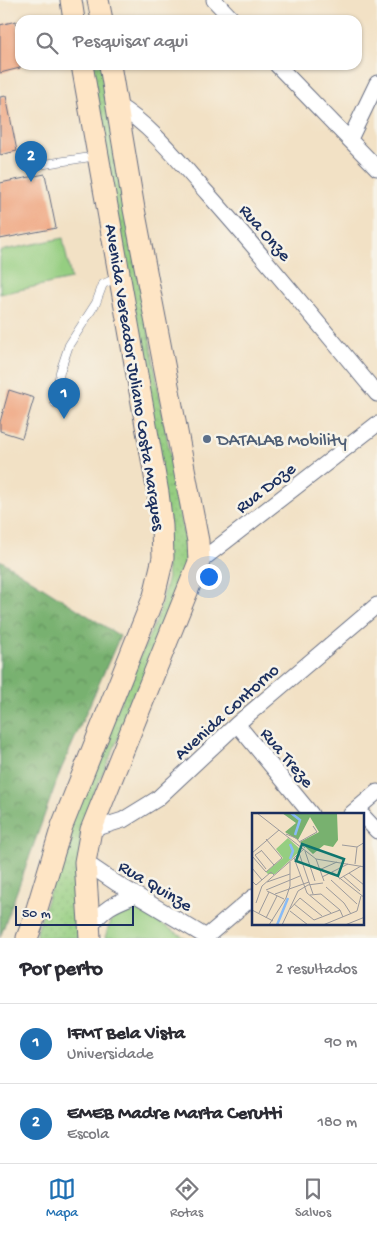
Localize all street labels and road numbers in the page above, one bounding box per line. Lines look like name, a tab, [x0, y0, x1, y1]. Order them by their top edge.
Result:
street label: Rua Onze	[234, 201, 295, 267]
street label: Avenida Vereador Juliano Costa Marques	[99, 223, 168, 533]
street label: Rua Doze	[232, 459, 301, 519]
street label: Avenida Contorno	[171, 660, 284, 765]
street label: Rua Treze	[255, 724, 318, 793]
street label: Rua Quinze	[114, 857, 196, 918]

